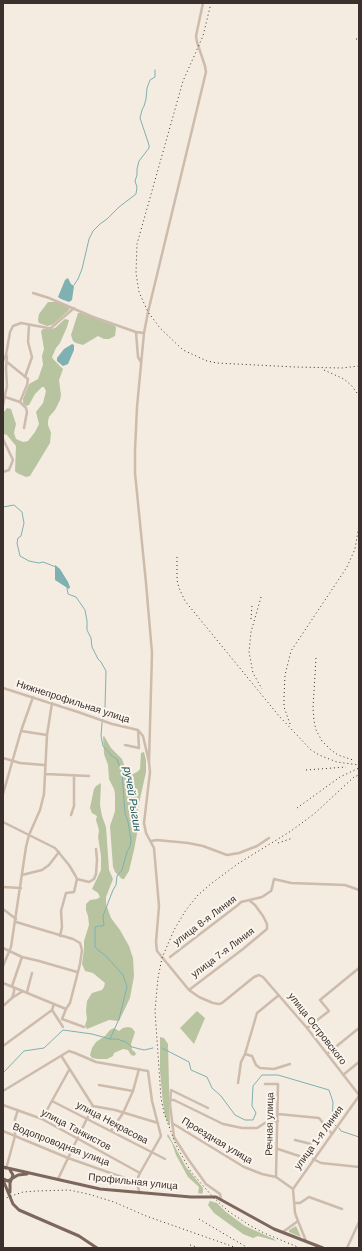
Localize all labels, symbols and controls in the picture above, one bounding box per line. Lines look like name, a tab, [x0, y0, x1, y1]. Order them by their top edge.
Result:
street label: Нижнепрофильная улица	[15, 678, 131, 726]
water label: ручей Рыгин	[120, 766, 144, 832]
street label: улица 8-я Линия	[171, 893, 239, 949]
street label: улица 7-я Линия	[189, 925, 257, 981]
street label: улица Островского	[285, 991, 349, 1067]
street label: Речная улица	[263, 1092, 277, 1156]
street label: улица Некрасова	[74, 1099, 150, 1147]
street label: улица 1-я Линия	[292, 1104, 346, 1172]
street label: улица Танкистов	[39, 1107, 113, 1153]
street label: Проездная улица	[179, 1115, 255, 1167]
street label: Водопроводная улица	[11, 1121, 111, 1169]
street label: Профильная улица	[88, 1171, 178, 1193]

